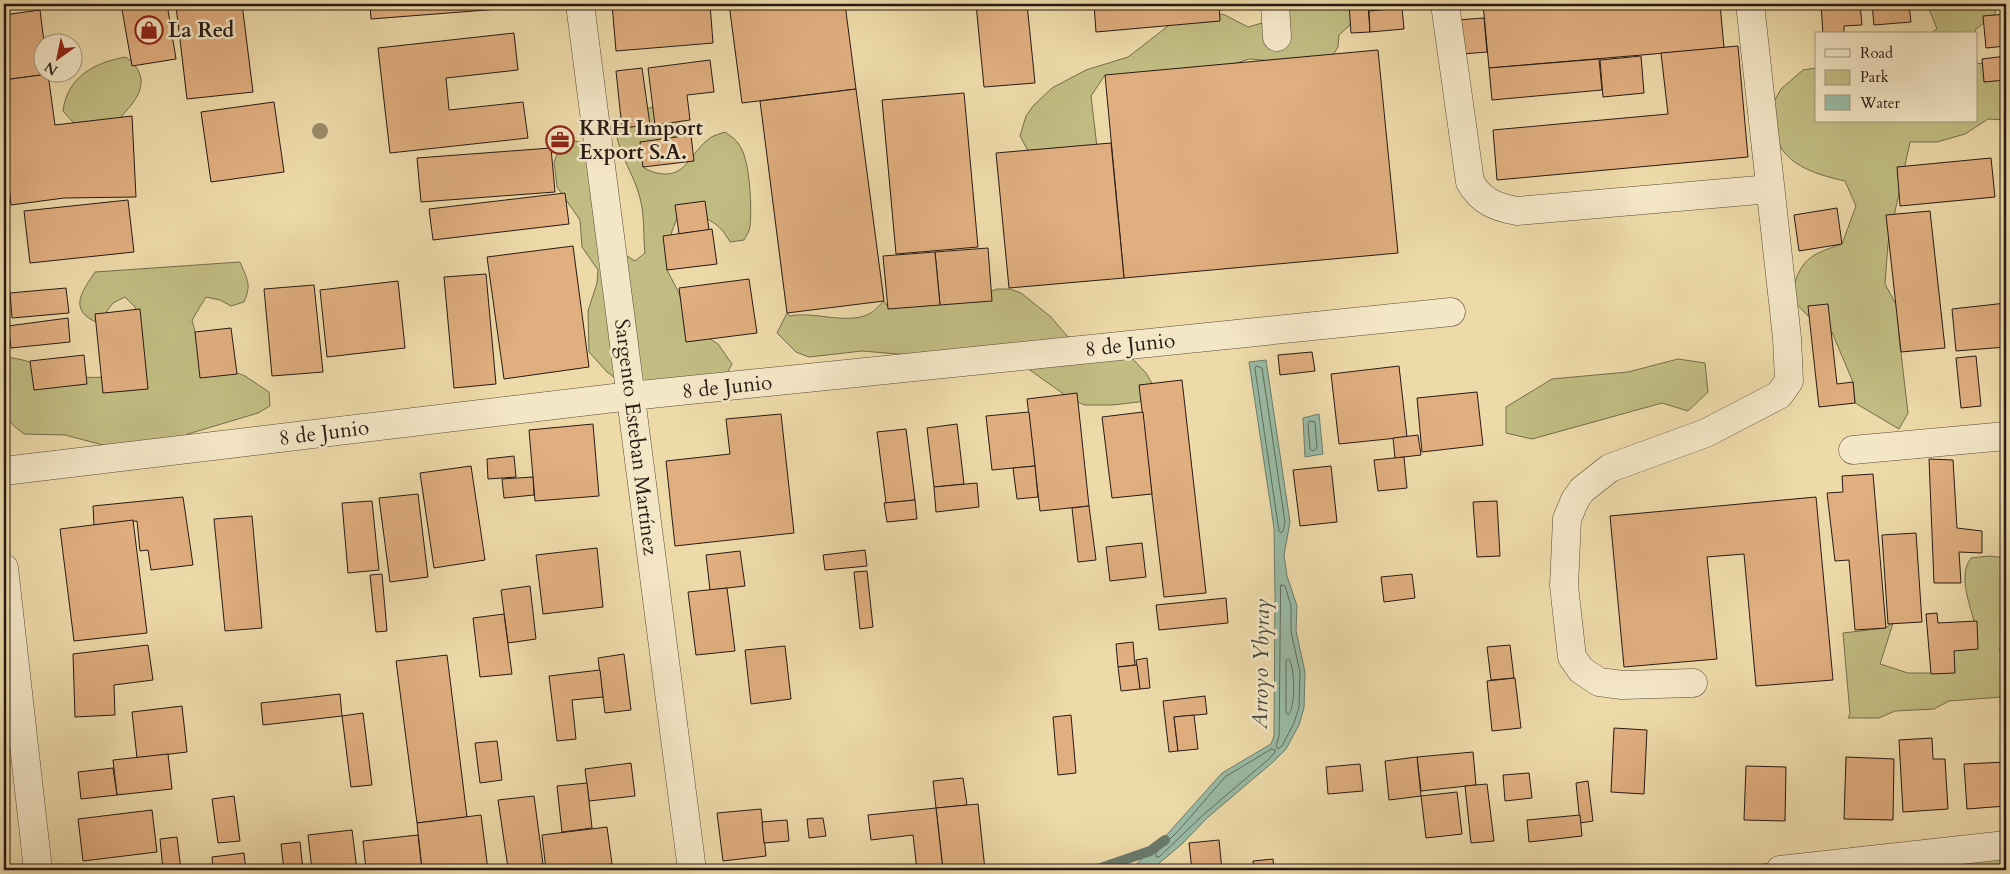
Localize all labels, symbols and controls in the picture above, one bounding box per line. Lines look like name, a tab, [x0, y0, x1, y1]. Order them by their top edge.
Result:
shop icon: La Red	[134, 15, 164, 45]
place label: La Red	[168, 16, 234, 45]
north arrow	[32, 32, 82, 82]
legend	[1815, 32, 1978, 122]
text: Road	[1860, 43, 1893, 63]
text: N	[41, 57, 61, 80]
text: Park	[1860, 67, 1889, 87]
text: Water	[1859, 93, 1901, 113]
place label: KRH Import Export S.A.	[579, 114, 703, 167]
office icon: KRH Import Export S.A.	[545, 125, 575, 155]
street label: Sargento Esteban Martínez	[607, 317, 665, 558]
street label: 8 de Junio	[1083, 326, 1177, 364]
street label: 8 de Junio	[680, 368, 774, 406]
street label: 8 de Junio	[277, 413, 371, 453]
water label: Arroyo Ybyray	[1245, 598, 1277, 731]

